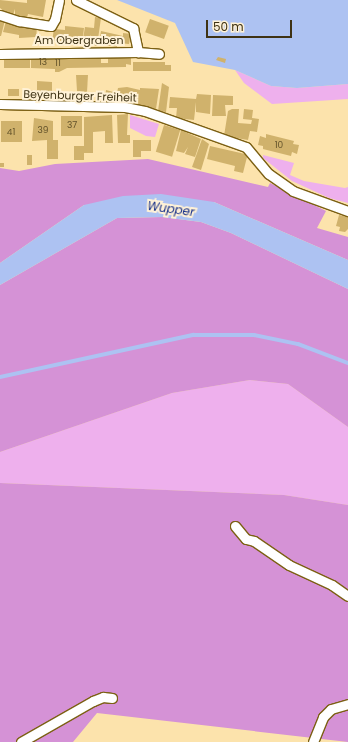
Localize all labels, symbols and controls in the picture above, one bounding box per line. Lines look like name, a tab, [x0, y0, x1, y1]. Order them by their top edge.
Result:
scale bar	[208, 12, 294, 38]
text: 50 m	[213, 18, 244, 35]
street label: Am Obergraben	[35, 33, 123, 47]
house number: 13	[39, 57, 47, 67]
house number: 11	[55, 58, 61, 68]
street label: Beyenburger Freiheit	[23, 87, 137, 105]
house number: 37	[67, 120, 77, 130]
house number: 39	[38, 125, 48, 135]
house number: 41	[7, 127, 15, 137]
house number: 10	[275, 140, 283, 150]
water label: Wupper	[146, 199, 196, 219]

